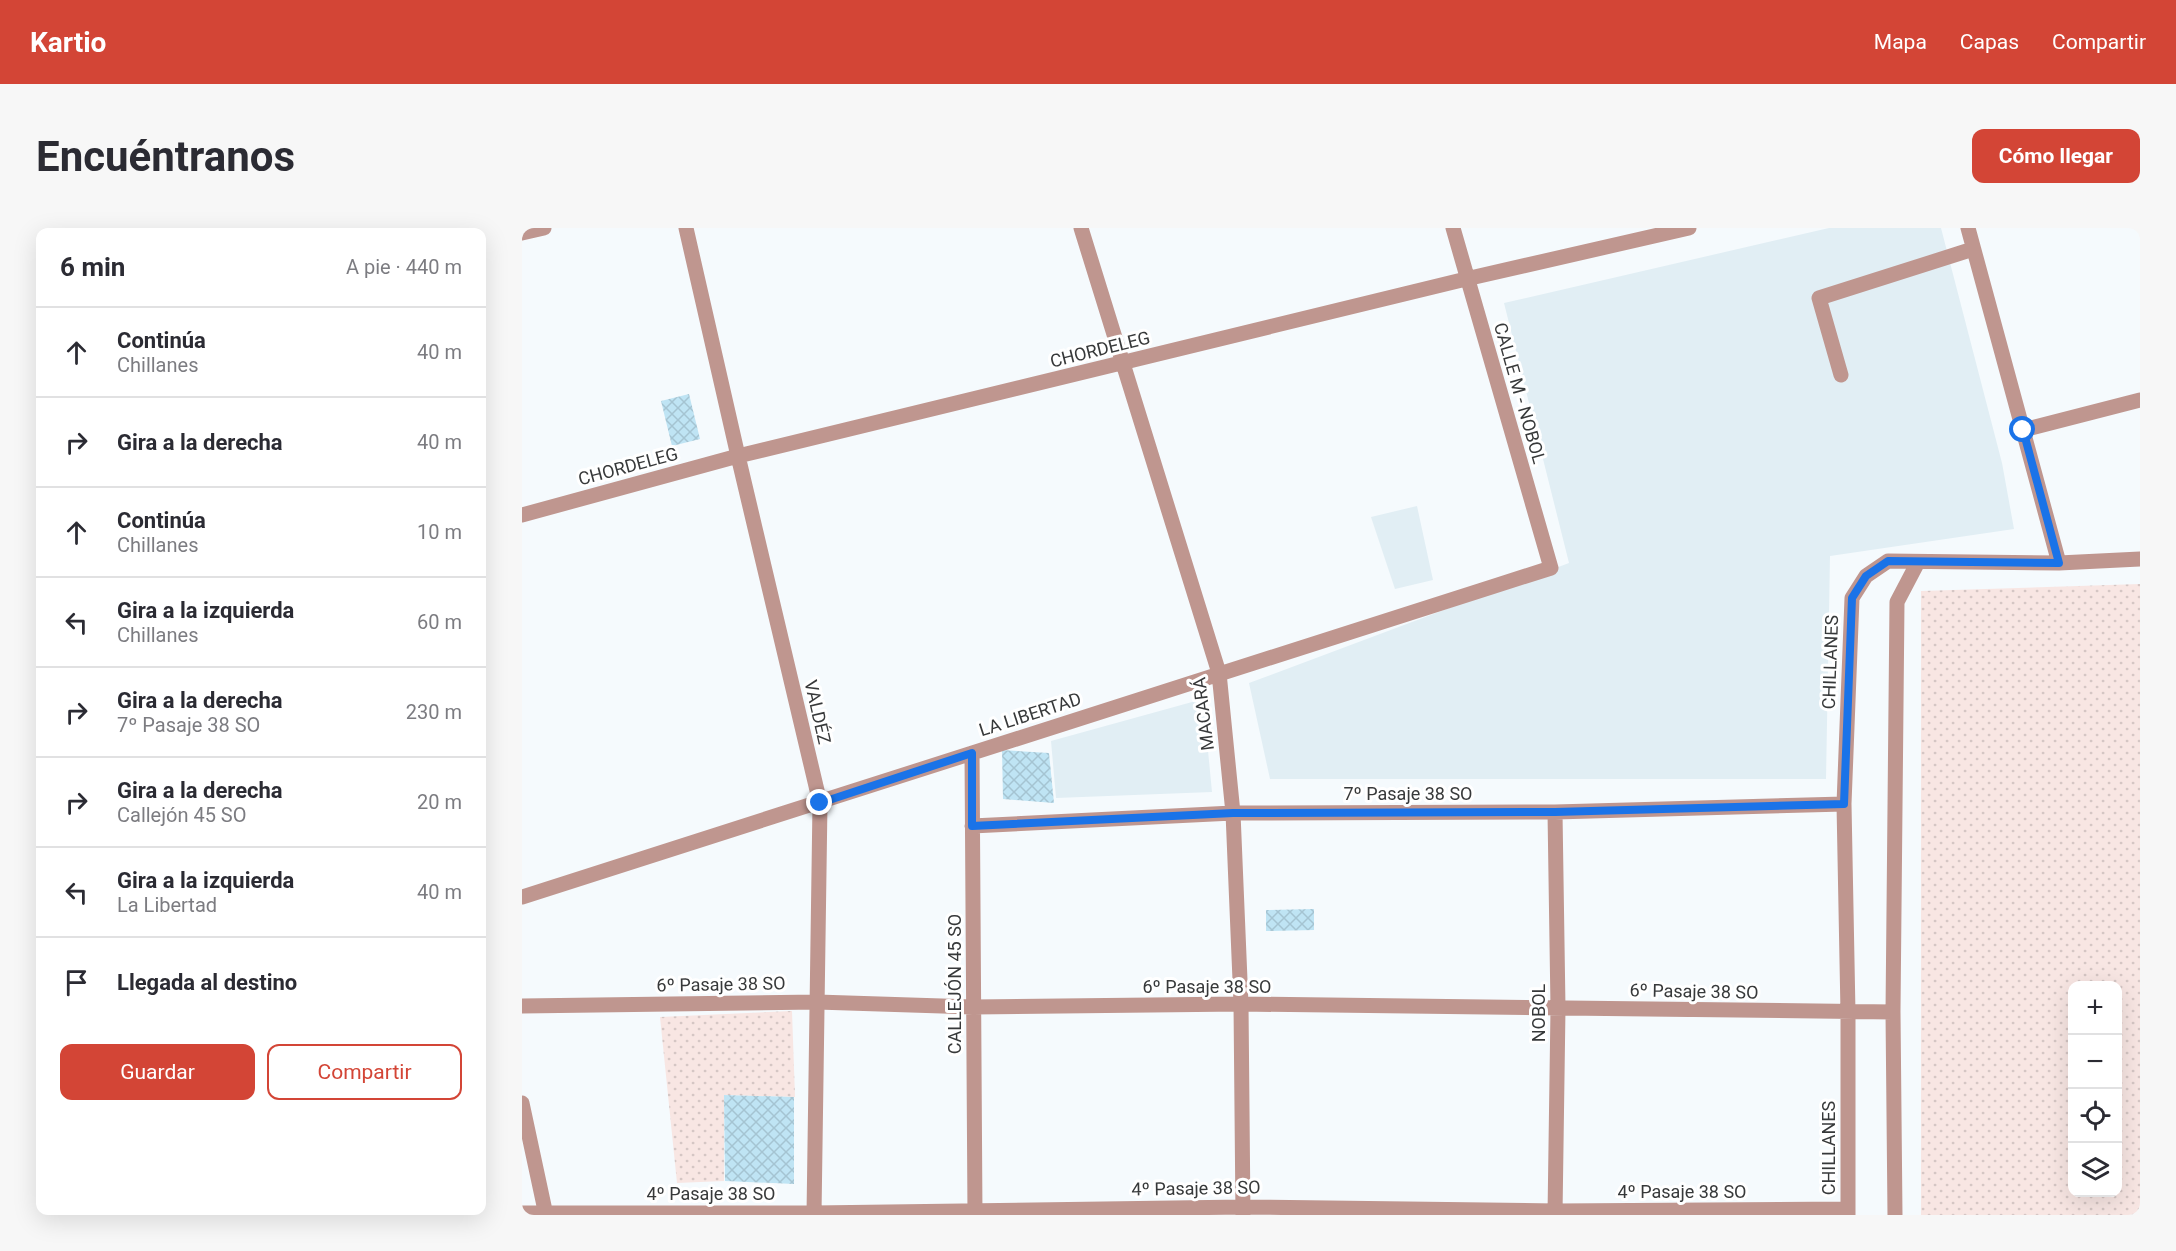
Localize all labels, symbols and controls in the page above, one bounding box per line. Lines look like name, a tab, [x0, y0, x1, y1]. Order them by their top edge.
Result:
text: Kartio	[30, 26, 106, 59]
text: Mapa	[1874, 30, 1927, 54]
text: Capas	[1960, 30, 2019, 54]
text: Compartir	[2052, 30, 2146, 54]
button: Cómo llegar	[1972, 129, 2140, 183]
text: Encuéntranos	[36, 132, 295, 181]
text: 6 min	[60, 252, 125, 282]
text: A pie · 440 m	[346, 255, 462, 279]
street label: CALLE M - NOBOL	[1490, 320, 1550, 466]
street label: CHORDELEG	[1048, 326, 1152, 372]
text: Continúa	[117, 328, 206, 353]
icon: ahead	[60, 336, 93, 369]
text: 40 m	[417, 340, 462, 364]
text: Chillanes	[117, 353, 198, 377]
route start	[2009, 416, 2035, 442]
icon: right	[60, 426, 93, 459]
text: Gira a la derecha	[117, 430, 283, 455]
text: 40 m	[417, 430, 462, 454]
street label: CHORDELEG	[576, 443, 680, 489]
text: Continúa	[117, 508, 206, 533]
icon: ahead	[60, 516, 93, 549]
text: 10 m	[417, 520, 462, 544]
text: Chillanes	[117, 533, 198, 557]
text: Gira a la izquierda	[117, 598, 294, 623]
icon: left	[60, 606, 93, 639]
text: 60 m	[417, 610, 462, 634]
street label: CHILLANES	[1818, 614, 1842, 710]
text: Chillanes	[117, 623, 198, 647]
street label: MACARÁ	[1188, 676, 1218, 752]
street label: VALDÉZ	[800, 678, 836, 746]
text: Gira a la derecha	[117, 688, 283, 713]
street label: LA LIBERTAD	[976, 688, 1084, 740]
icon: right	[60, 696, 93, 729]
text: 230 m	[406, 700, 462, 724]
text: 7º Pasaje 38 SO	[117, 713, 260, 737]
text: Gira a la derecha	[117, 778, 283, 803]
street label: 7º Pasaje 38 SO	[1344, 783, 1473, 804]
icon: right	[60, 786, 93, 819]
route end	[806, 789, 832, 815]
text: 20 m	[417, 790, 462, 814]
text: Callejón 45 SO	[117, 803, 247, 827]
text: Gira a la izquierda	[117, 868, 294, 893]
icon: left	[60, 876, 93, 909]
text: 40 m	[417, 880, 462, 904]
text: La Libertad	[117, 893, 217, 917]
street label: CALLEJÓN 45 SO	[944, 914, 965, 1054]
icon: arrive	[60, 966, 93, 999]
text: Llegada al destino	[117, 970, 297, 995]
street label: 6º Pasaje 38 SO	[656, 972, 786, 996]
street label: 6º Pasaje 38 SO	[1143, 976, 1272, 997]
street label: 6º Pasaje 38 SO	[1629, 979, 1759, 1003]
map controls	[2068, 981, 2122, 1197]
button: +	[2068, 981, 2122, 1035]
street label: NOBOL	[1528, 983, 1549, 1042]
button: −	[2068, 1035, 2122, 1089]
button: Guardar	[60, 1044, 255, 1100]
button: Compartir	[267, 1044, 462, 1100]
button: locate	[2068, 1089, 2122, 1143]
street label: CHILLANES	[1818, 1100, 1839, 1195]
button: layers	[2068, 1143, 2122, 1197]
street label: 4º Pasaje 38 SO	[1131, 1176, 1261, 1200]
street label: 4º Pasaje 38 SO	[1618, 1181, 1747, 1202]
street label: 4º Pasaje 38 SO	[647, 1183, 776, 1204]

